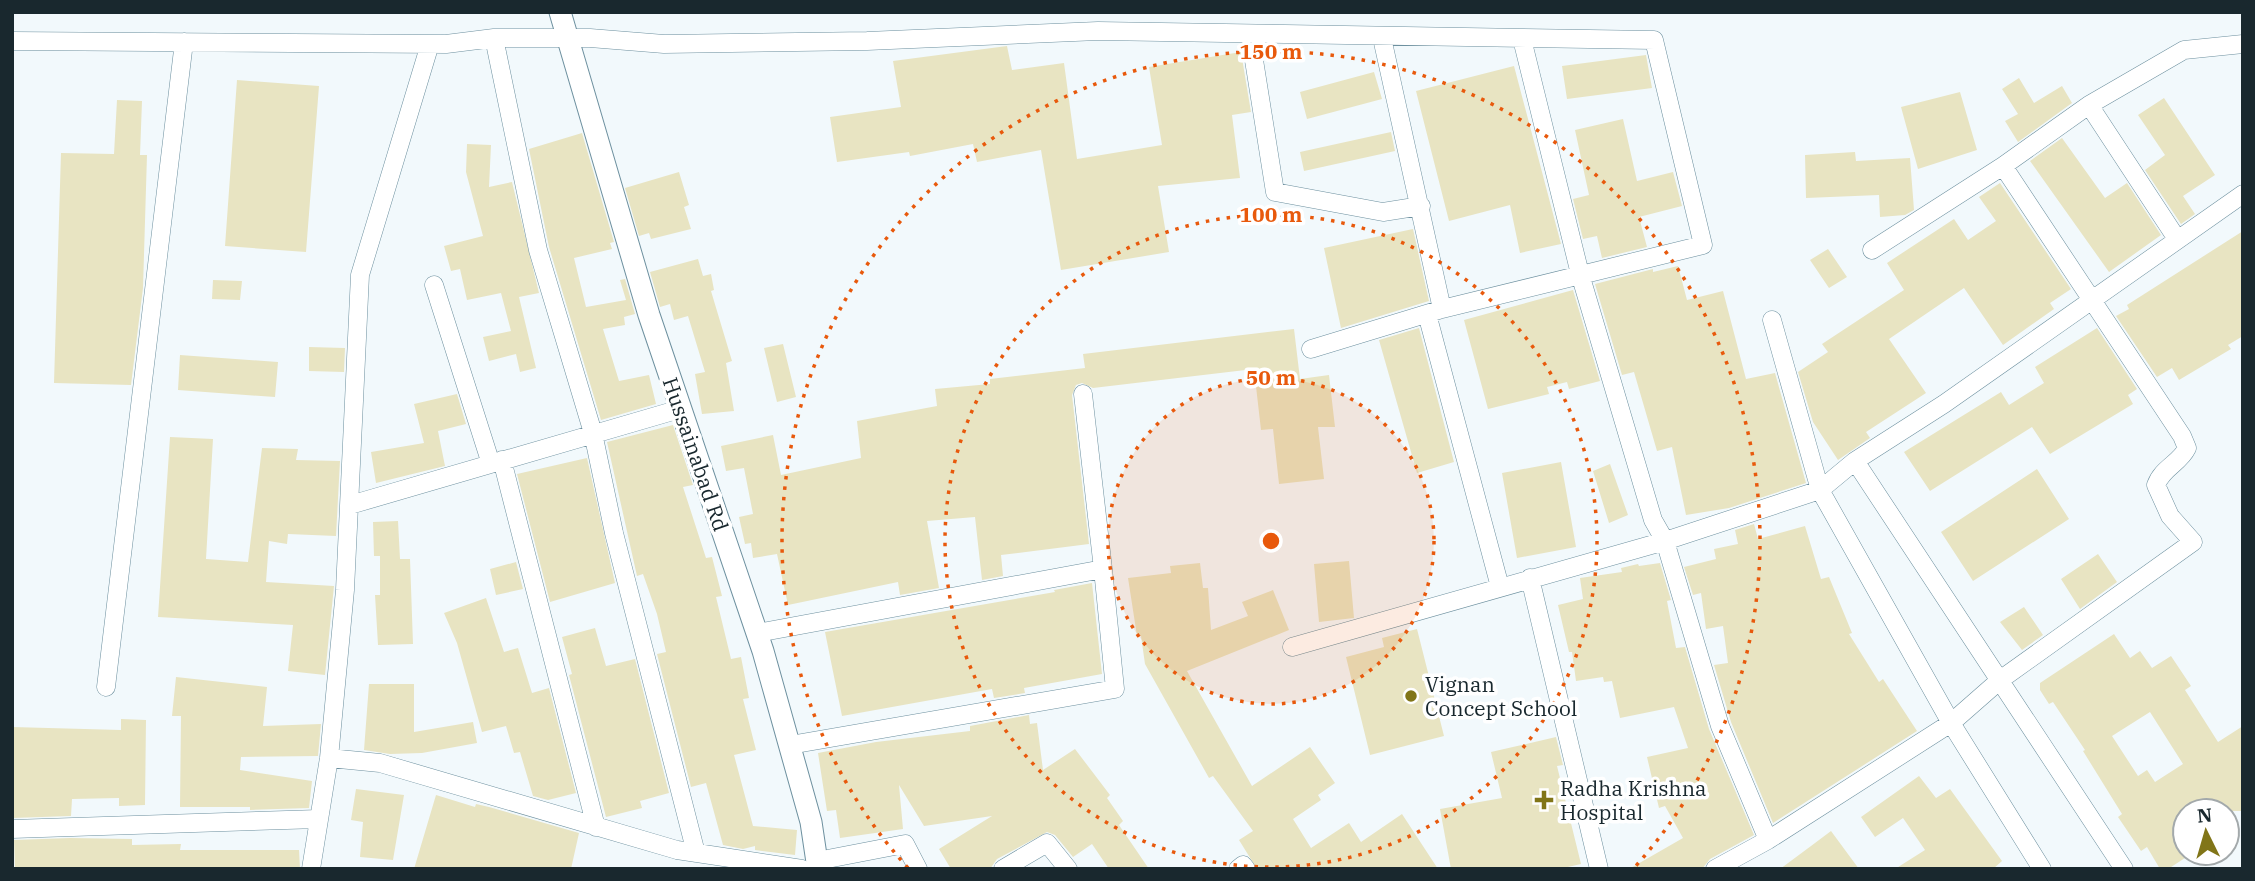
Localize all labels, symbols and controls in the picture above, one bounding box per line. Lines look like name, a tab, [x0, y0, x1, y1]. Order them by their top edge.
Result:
text: 150 m	[1239, 37, 1303, 65]
text: 100 m	[1239, 200, 1303, 228]
text: 50 m	[1246, 363, 1296, 391]
street label: Hussainabad Rd	[657, 373, 736, 535]
centre of rings	[1259, 529, 1283, 553]
place label: Vignan Concept School	[1425, 670, 1577, 722]
marker: Vignan Concept School	[1403, 688, 1419, 704]
place label: Radha Krishna Hospital	[1560, 774, 1707, 826]
marker: Radha Krishna Hospital	[1534, 790, 1554, 810]
north arrow	[2171, 797, 2241, 867]
text: N	[2196, 802, 2213, 828]

